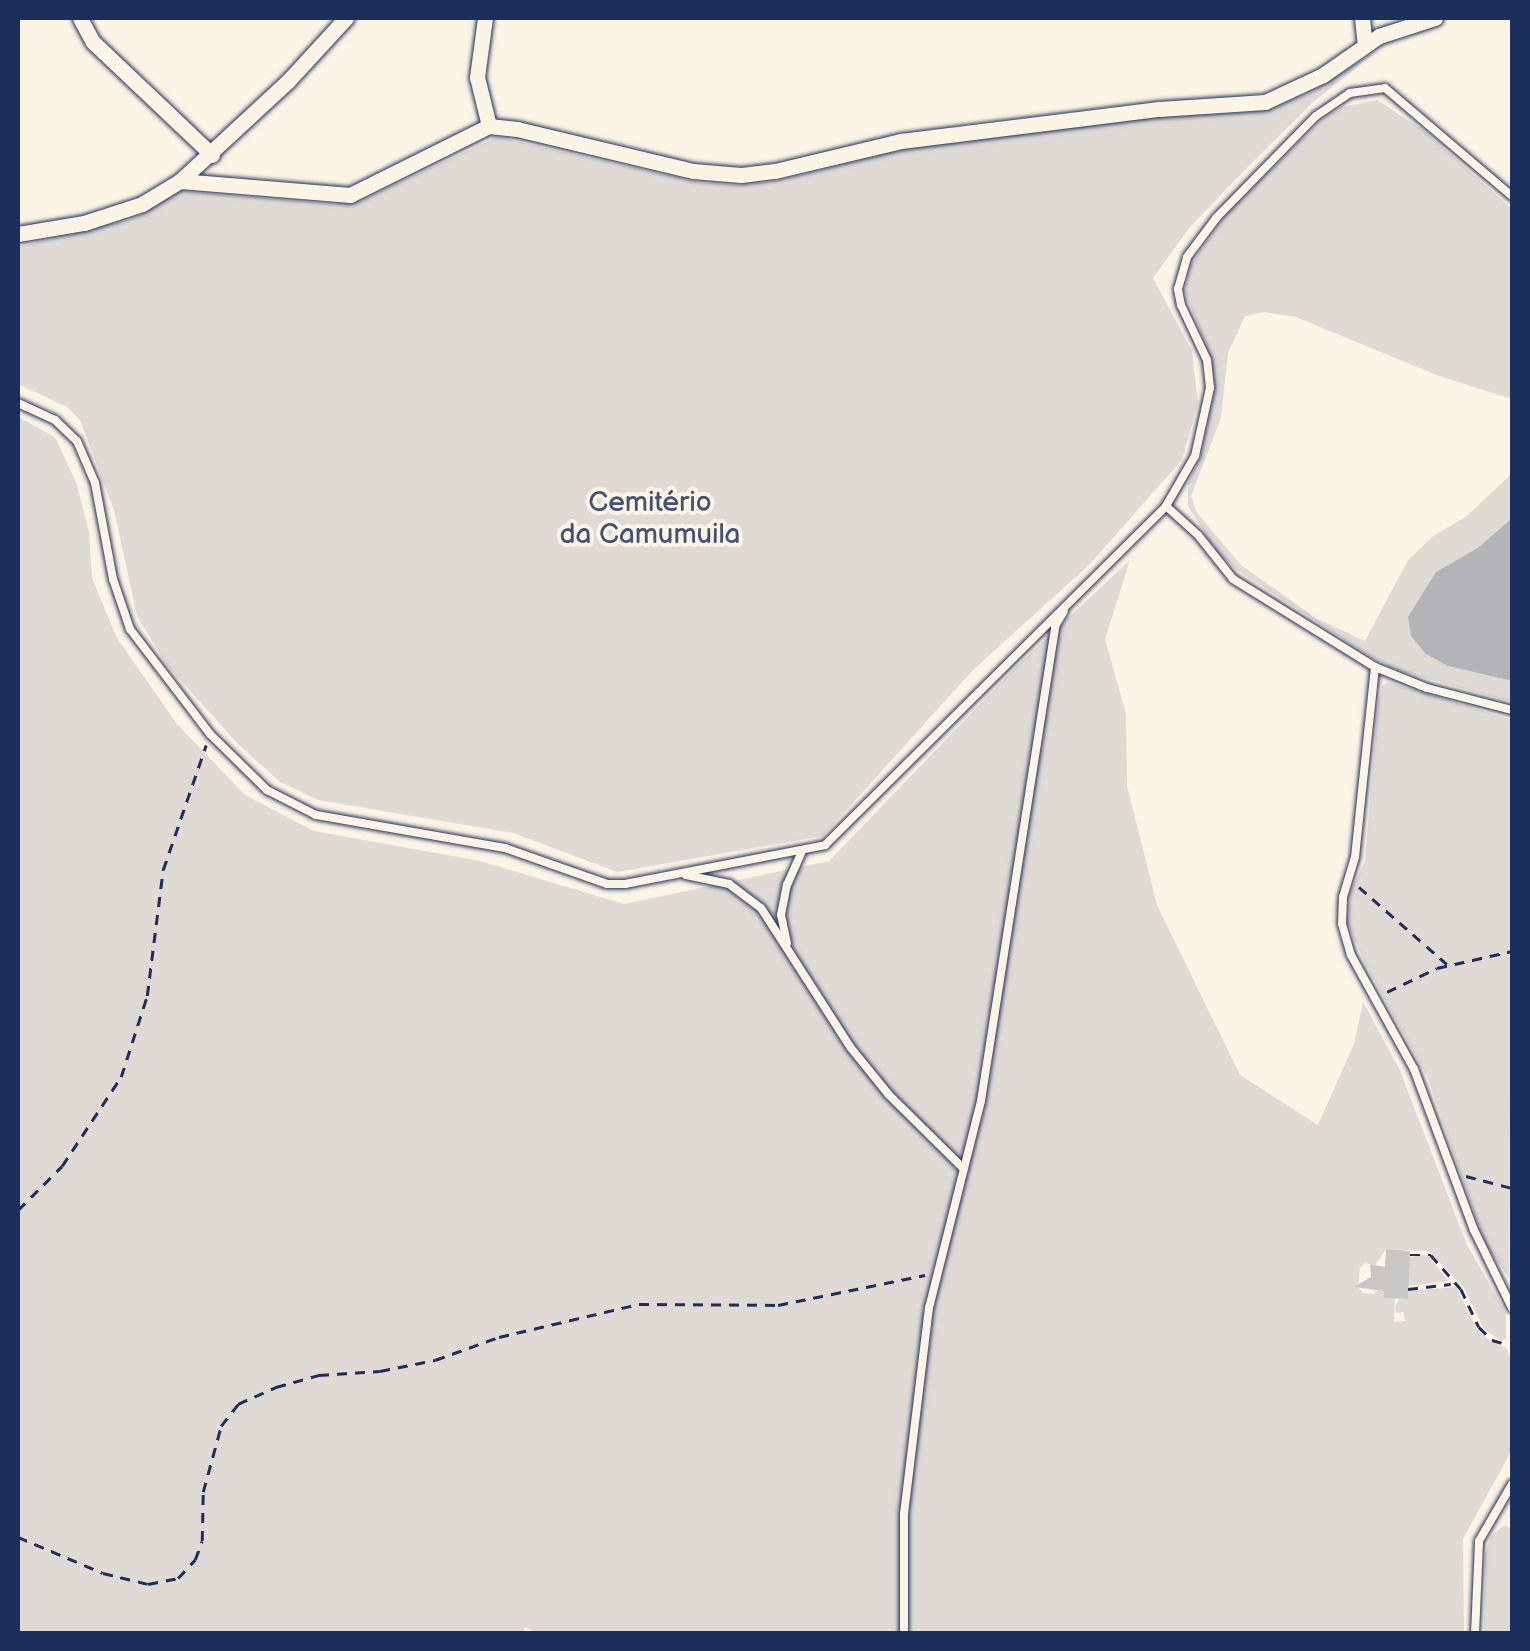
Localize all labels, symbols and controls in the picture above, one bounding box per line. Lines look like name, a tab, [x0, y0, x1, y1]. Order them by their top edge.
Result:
park label: Cemitério da Camumuila	[560, 486, 740, 552]

